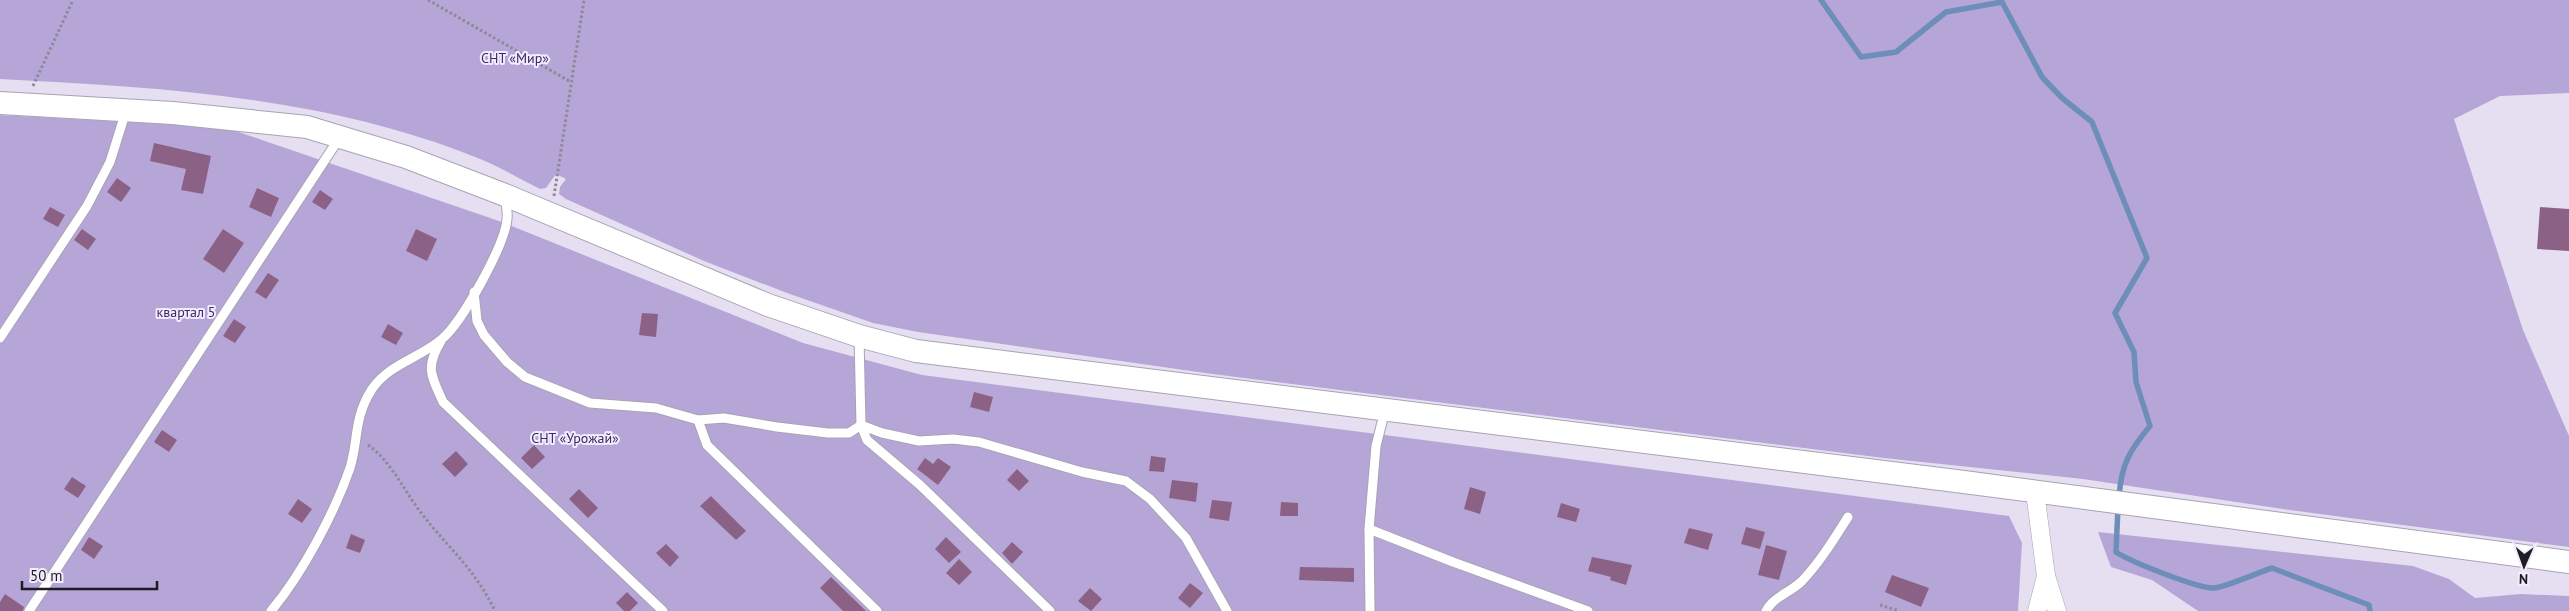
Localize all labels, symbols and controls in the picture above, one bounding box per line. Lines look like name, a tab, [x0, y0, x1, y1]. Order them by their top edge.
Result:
park label: СНТ «Мир»	[481, 49, 549, 67]
park label: квартал 5	[157, 303, 215, 321]
park label: СНТ «Урожай»	[531, 429, 619, 447]
north arrow	[2499, 541, 2549, 591]
scale bar	[22, 558, 158, 590]
text: 50 m	[30, 566, 63, 585]
text: N	[2519, 570, 2528, 588]

